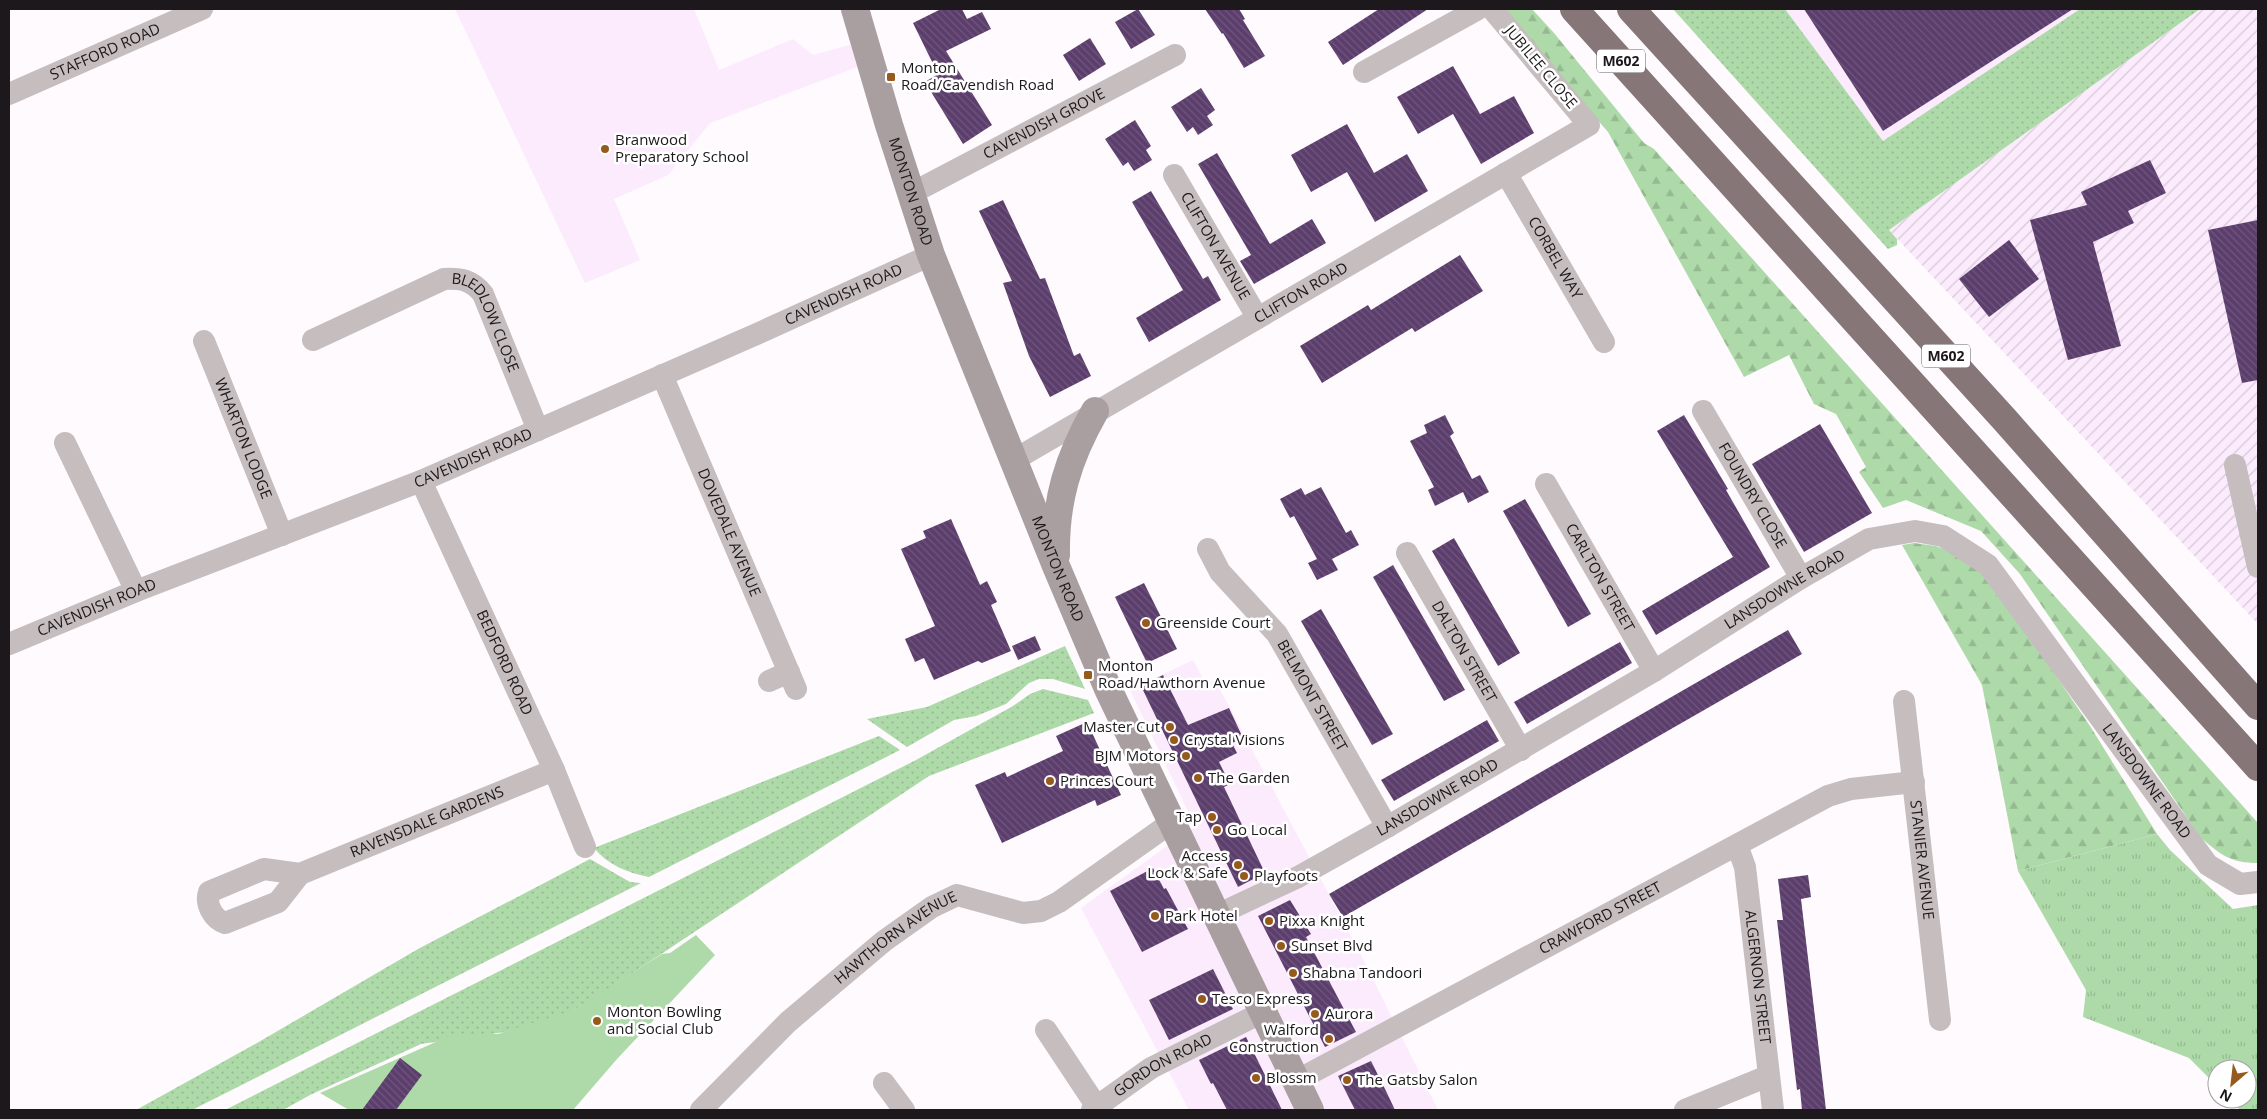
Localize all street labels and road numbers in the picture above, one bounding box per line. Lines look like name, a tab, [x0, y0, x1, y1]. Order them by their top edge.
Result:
street label: STAFFORD ROAD	[46, 18, 163, 84]
street label: JUBILEE CLOSE	[1500, 19, 1582, 112]
road number: M602	[1597, 49, 1645, 72]
street label: CAVENDISH GROVE	[979, 83, 1108, 163]
street label: MONTON ROAD	[885, 135, 938, 248]
street label: CLIFTON AVENUE	[1177, 188, 1256, 303]
street label: CORBEL WAY	[1524, 212, 1588, 303]
street label: CLIFTON ROAD	[1250, 257, 1351, 327]
street label: CAVENDISH ROAD	[781, 258, 905, 329]
street label: BLEDLOW CLOSE	[451, 268, 524, 375]
road number: M602	[1922, 344, 1970, 368]
street label: WHARTON LODGE	[211, 375, 277, 501]
street label: CAVENDISH ROAD	[411, 423, 535, 492]
street label: FOUNDRY CLOSE	[1715, 438, 1792, 552]
street label: DOVEDALE AVENUE	[694, 465, 766, 599]
street label: MONTON ROAD	[1028, 513, 1089, 625]
street label: CARLTON STREET	[1562, 519, 1640, 635]
street label: LANSDOWNE ROAD	[1720, 544, 1848, 633]
street label: CAVENDISH ROAD	[34, 573, 159, 640]
street label: DALTON STREET	[1428, 597, 1503, 706]
street label: BEDFORD ROAD	[473, 606, 538, 718]
street label: BELMONT STREET	[1273, 636, 1353, 755]
street label: LANSDOWNE ROAD	[2098, 719, 2196, 842]
street label: LANSDOWNE ROAD	[1372, 753, 1502, 840]
street label: RAVENSDALE GARDENS	[347, 781, 506, 862]
street label: STANIER AVENUE	[1906, 799, 1940, 921]
street label: CRAWFORD STREET	[1535, 876, 1665, 958]
street label: HAWTHORN AVENUE	[830, 886, 960, 988]
street label: ALGERNON STREET	[1741, 909, 1776, 1046]
street label: GORDON ROAD	[1109, 1028, 1215, 1101]

